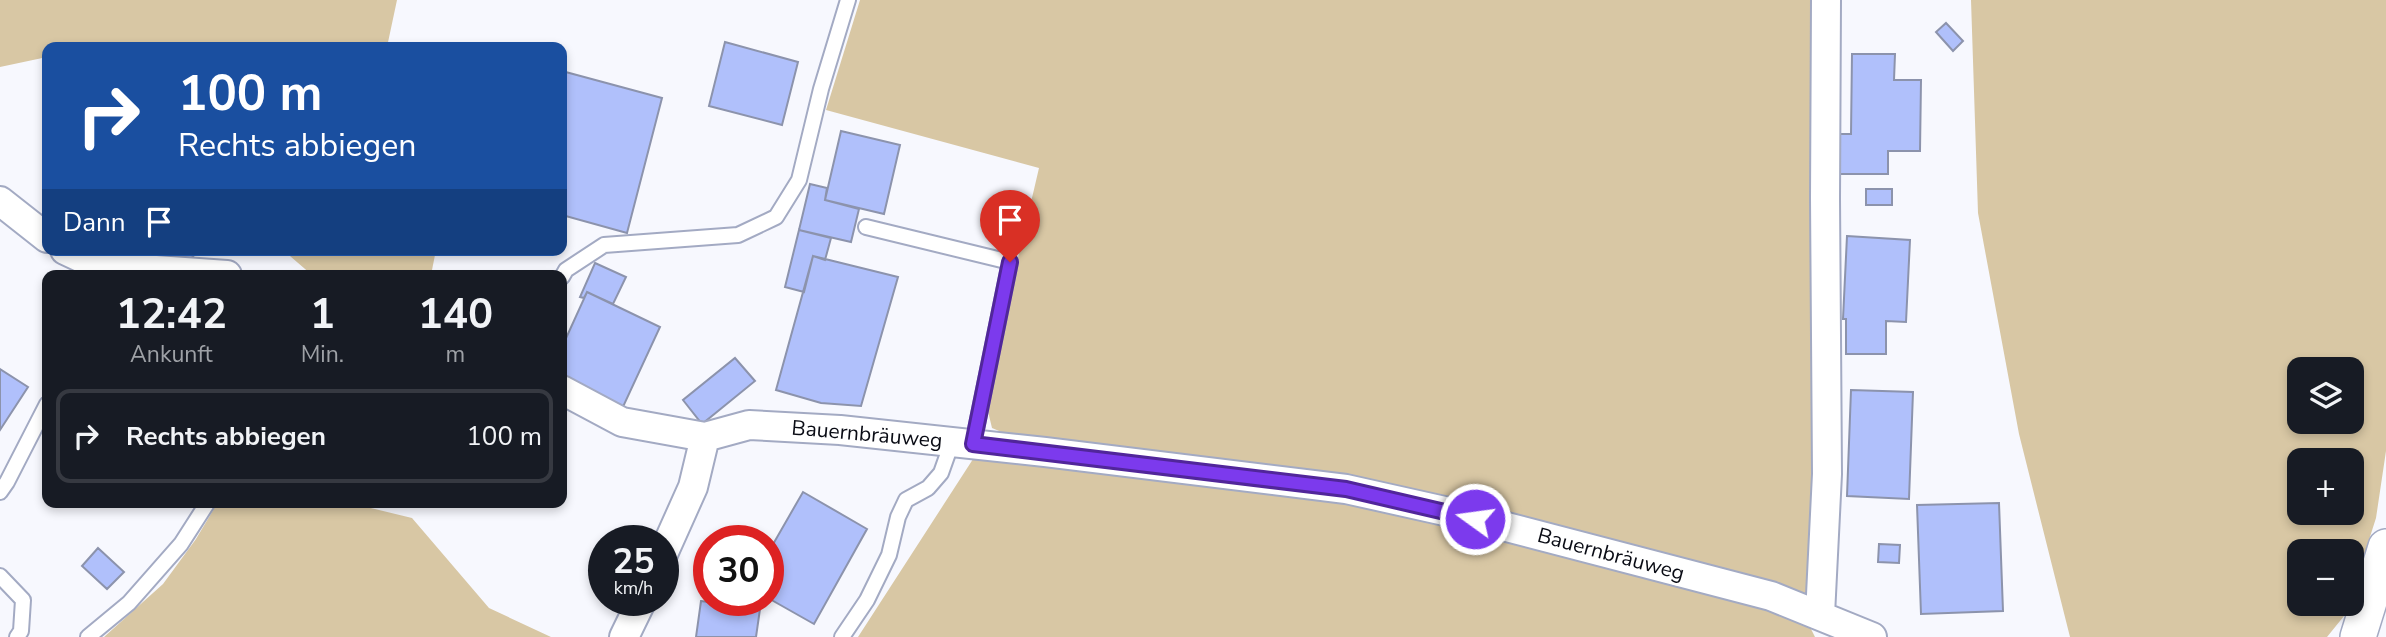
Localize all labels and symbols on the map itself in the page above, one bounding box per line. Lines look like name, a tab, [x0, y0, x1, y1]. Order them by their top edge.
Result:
pin	[980, 190, 1040, 262]
street label: Bauernbräuweg	[790, 413, 944, 455]
position arrow	[1438, 482, 1512, 556]
street label: Bauernbräuweg	[1534, 521, 1688, 587]
speed limit sign: 30	[693, 525, 784, 616]

